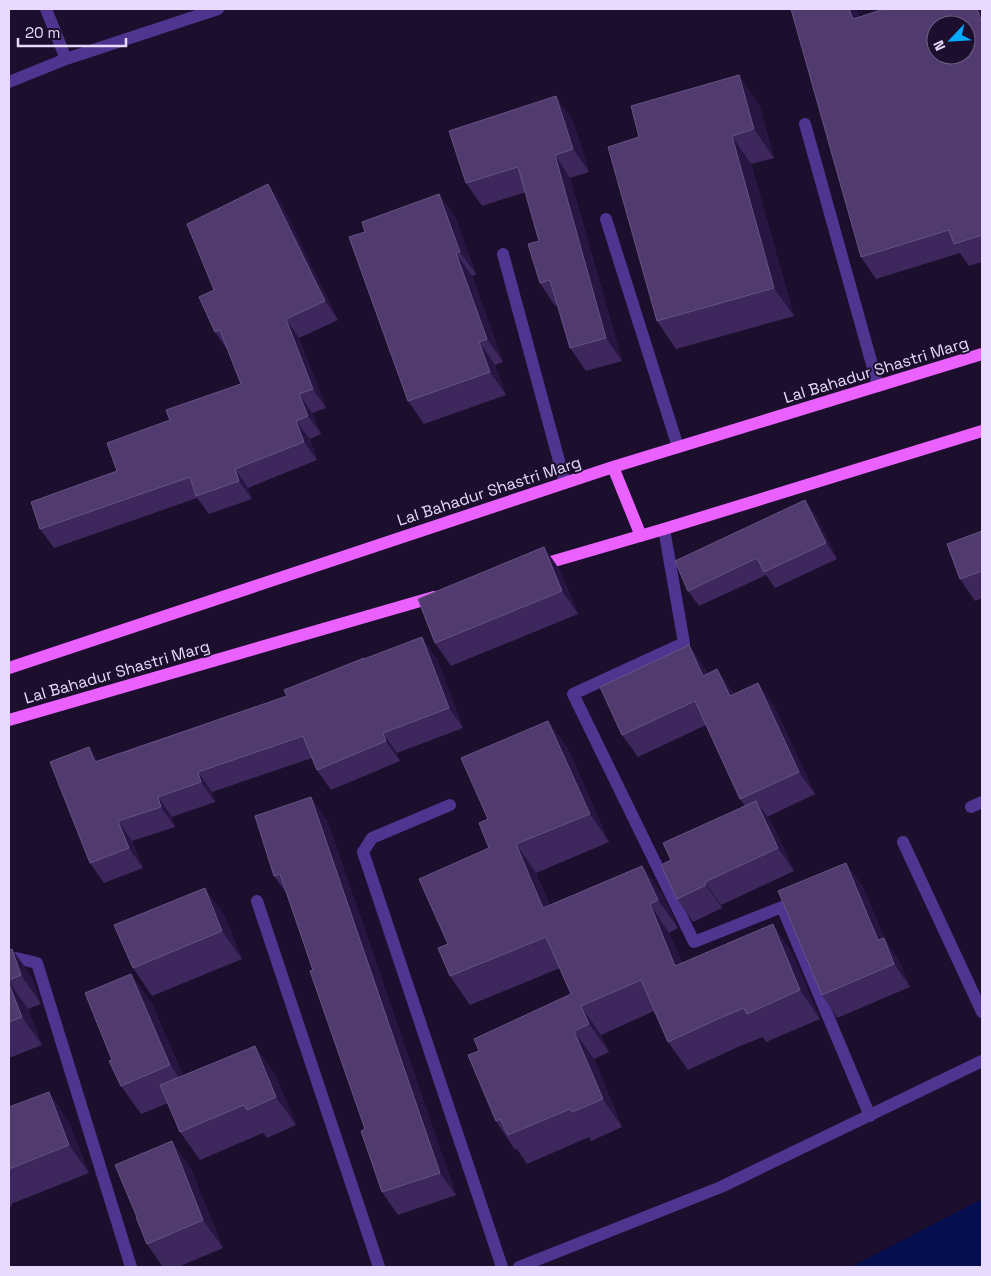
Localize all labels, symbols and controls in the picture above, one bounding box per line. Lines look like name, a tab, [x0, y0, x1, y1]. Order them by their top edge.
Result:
scale bar	[18, 15, 125, 47]
north arrow	[926, 15, 976, 65]
text: 20 m	[25, 23, 60, 42]
text: N	[929, 37, 949, 54]
street label: Lal Bahadur Shastri Marg	[781, 332, 971, 408]
street label: Lal Bahadur Shastri Marg	[394, 451, 584, 531]
street label: Lal Bahadur Shastri Marg	[22, 635, 212, 709]

